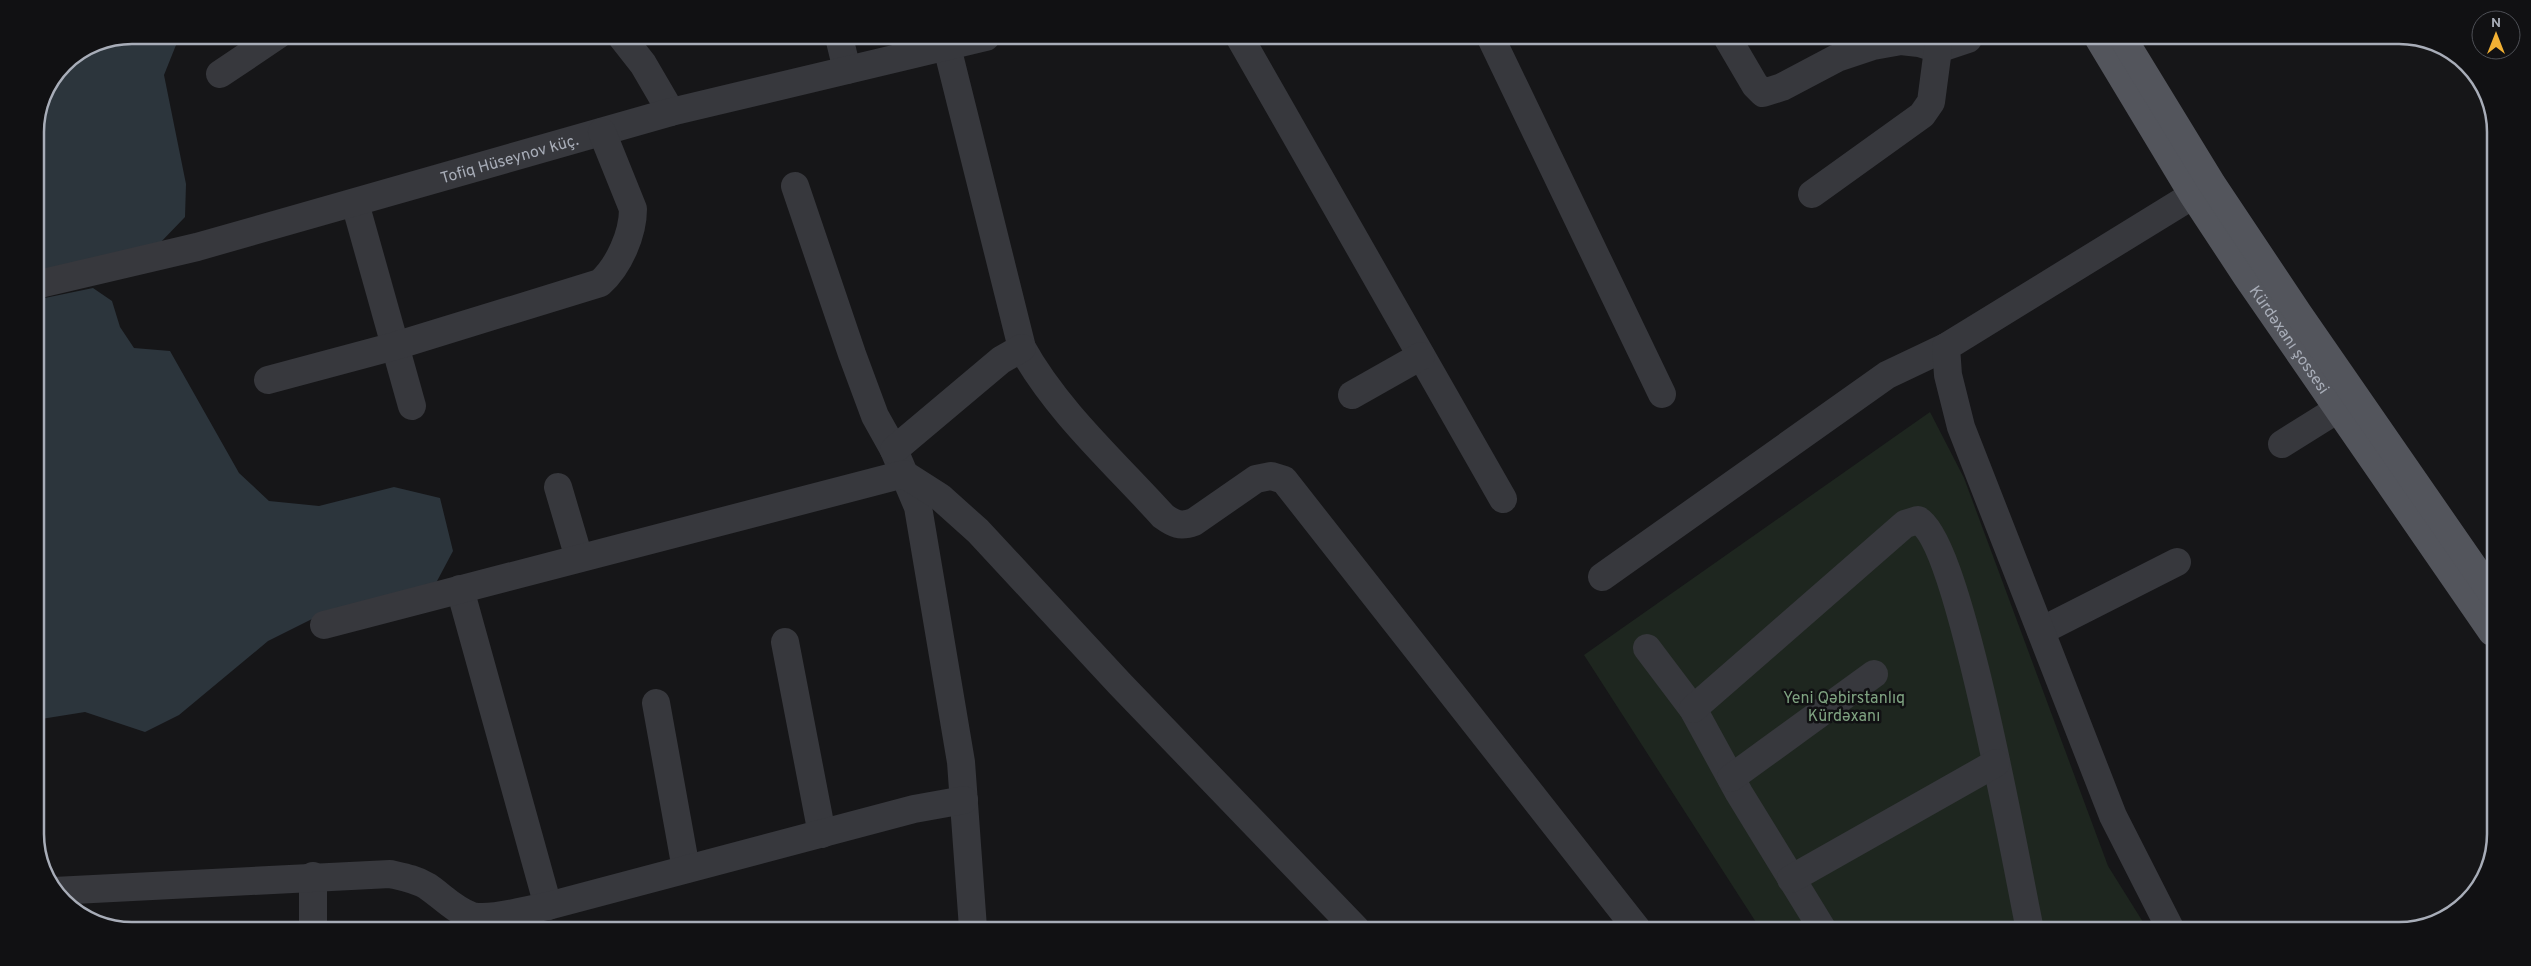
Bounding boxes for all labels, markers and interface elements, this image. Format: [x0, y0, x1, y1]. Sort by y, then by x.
north arrow [2471, 10, 2521, 60]
text: N [2491, 15, 2501, 32]
street label: Tofiq Hüseynov küç. [438, 131, 581, 189]
street label: Kürdəxanı şossesi [2244, 282, 2333, 399]
park label: Yeni Qəbirstanlıq Kürdəxanı [1783, 689, 1905, 727]

